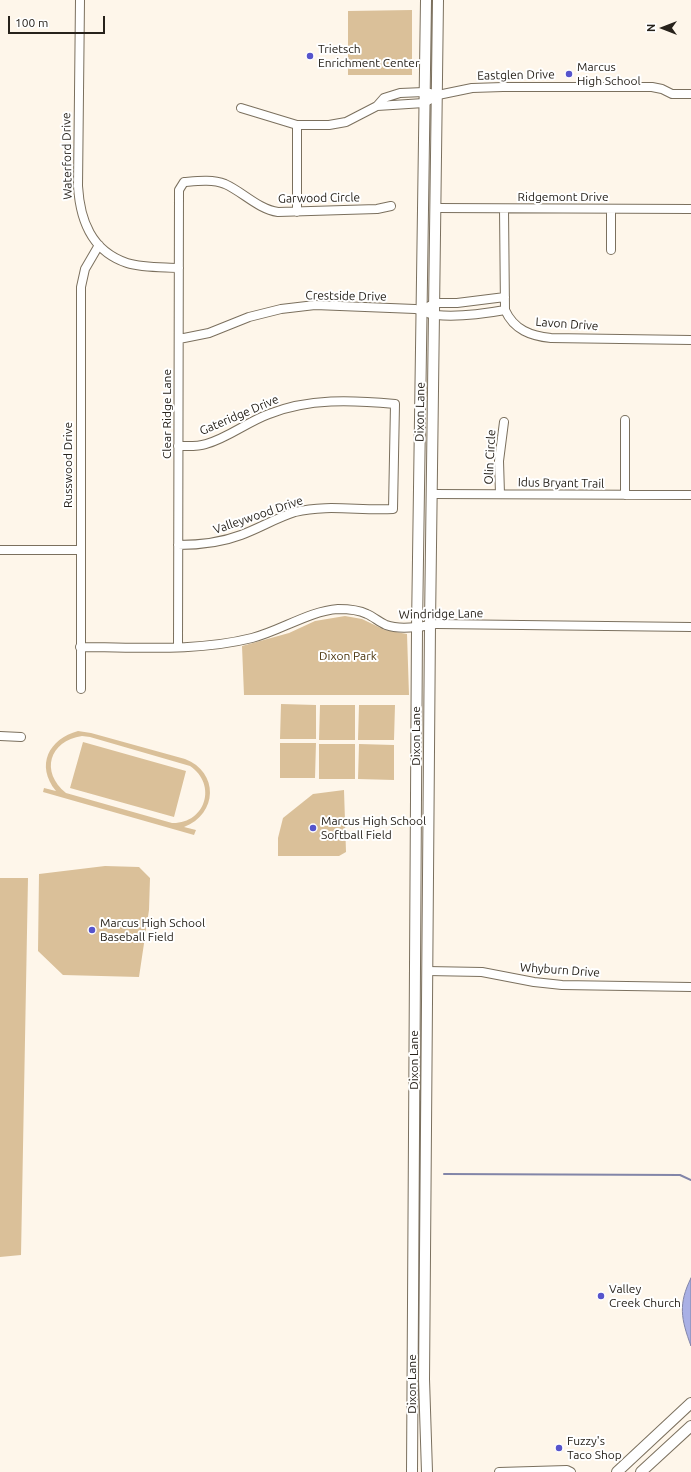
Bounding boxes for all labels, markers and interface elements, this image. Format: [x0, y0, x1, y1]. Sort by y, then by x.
scale bar [10, 8, 107, 34]
north arrow [643, 8, 683, 48]
text: 100 m [15, 16, 48, 29]
text: N [645, 24, 657, 32]
place label: Trietsch Enrichment Center [318, 42, 419, 70]
marker: Trietsch Enrichment Center [305, 51, 315, 61]
place label: Marcus High School [577, 60, 641, 88]
street label: Eastglen Drive [477, 67, 555, 83]
marker: Marcus High School [564, 69, 574, 79]
street label: Waterford Drive [59, 112, 75, 200]
street label: Garwood Circle [278, 190, 360, 206]
street label: Ridgemont Drive [517, 190, 609, 204]
street label: Crestside Drive [305, 288, 387, 304]
street label: Lavon Drive [535, 315, 599, 333]
street label: Clear Ridge Lane [160, 369, 174, 459]
street label: Dixon Lane [412, 382, 428, 442]
street label: Gateridge Drive [197, 392, 281, 438]
street label: Russwood Drive [61, 422, 75, 508]
street label: Olin Circle [481, 429, 499, 485]
street label: Idus Bryant Trail [518, 475, 604, 491]
street label: Valleywood Drive [211, 493, 305, 537]
street label: Windridge Lane [399, 606, 483, 622]
park label: Dixon Park [319, 649, 377, 663]
street label: Dixon Lane [409, 706, 423, 766]
place label: Marcus High School Softball Field [321, 814, 426, 842]
marker: Marcus High School Softball Field [308, 823, 318, 833]
place label: Marcus High School Baseball Field [100, 916, 205, 944]
marker: Marcus High School Baseball Field [87, 925, 97, 935]
street label: Whyburn Drive [520, 960, 600, 980]
street label: Dixon Lane [407, 1030, 421, 1090]
place label: Valley Creek Church [609, 1282, 681, 1310]
marker: Valley Creek Church [596, 1291, 606, 1301]
street label: Dixon Lane [405, 1354, 419, 1414]
place label: Fuzzy's Taco Shop [567, 1434, 622, 1462]
marker: Fuzzy's Taco Shop [554, 1443, 564, 1453]

